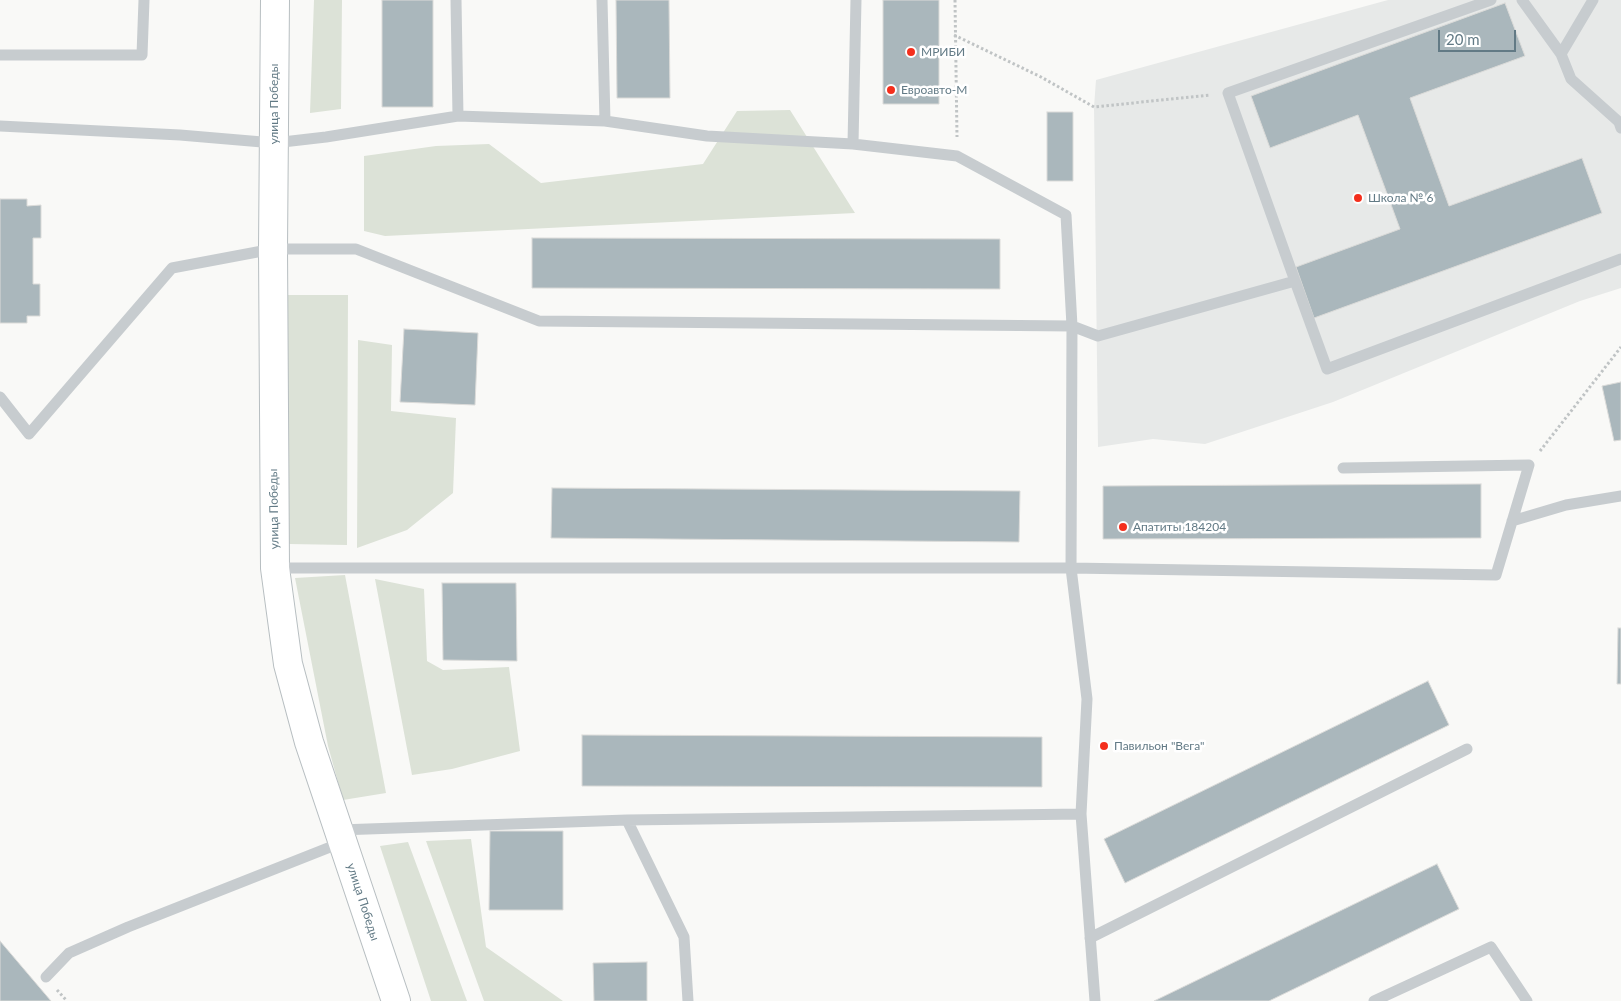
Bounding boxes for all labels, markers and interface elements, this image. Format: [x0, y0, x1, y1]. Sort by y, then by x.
scale bar [1441, 20, 1518, 52]
text: 20 m [1446, 30, 1480, 48]
place label: МРИБИ [921, 45, 965, 59]
marker: МРИБИ [905, 46, 917, 58]
street label: улица Победы [267, 64, 281, 144]
place label: Евроавто-М [901, 83, 967, 97]
marker: Евроавто-М [885, 84, 897, 96]
place label: Школа № 6 [1368, 191, 1433, 205]
marker: Школа № 6 [1352, 192, 1364, 204]
street label: улица Победы [266, 469, 282, 549]
place label: Апатиты 184204 [1133, 520, 1226, 534]
marker: Апатиты 184204 [1117, 521, 1129, 533]
place label: Павильон "Вега" [1114, 739, 1204, 753]
marker: Павильон "Вега" [1098, 740, 1110, 752]
street label: улица Победы [344, 861, 382, 943]

